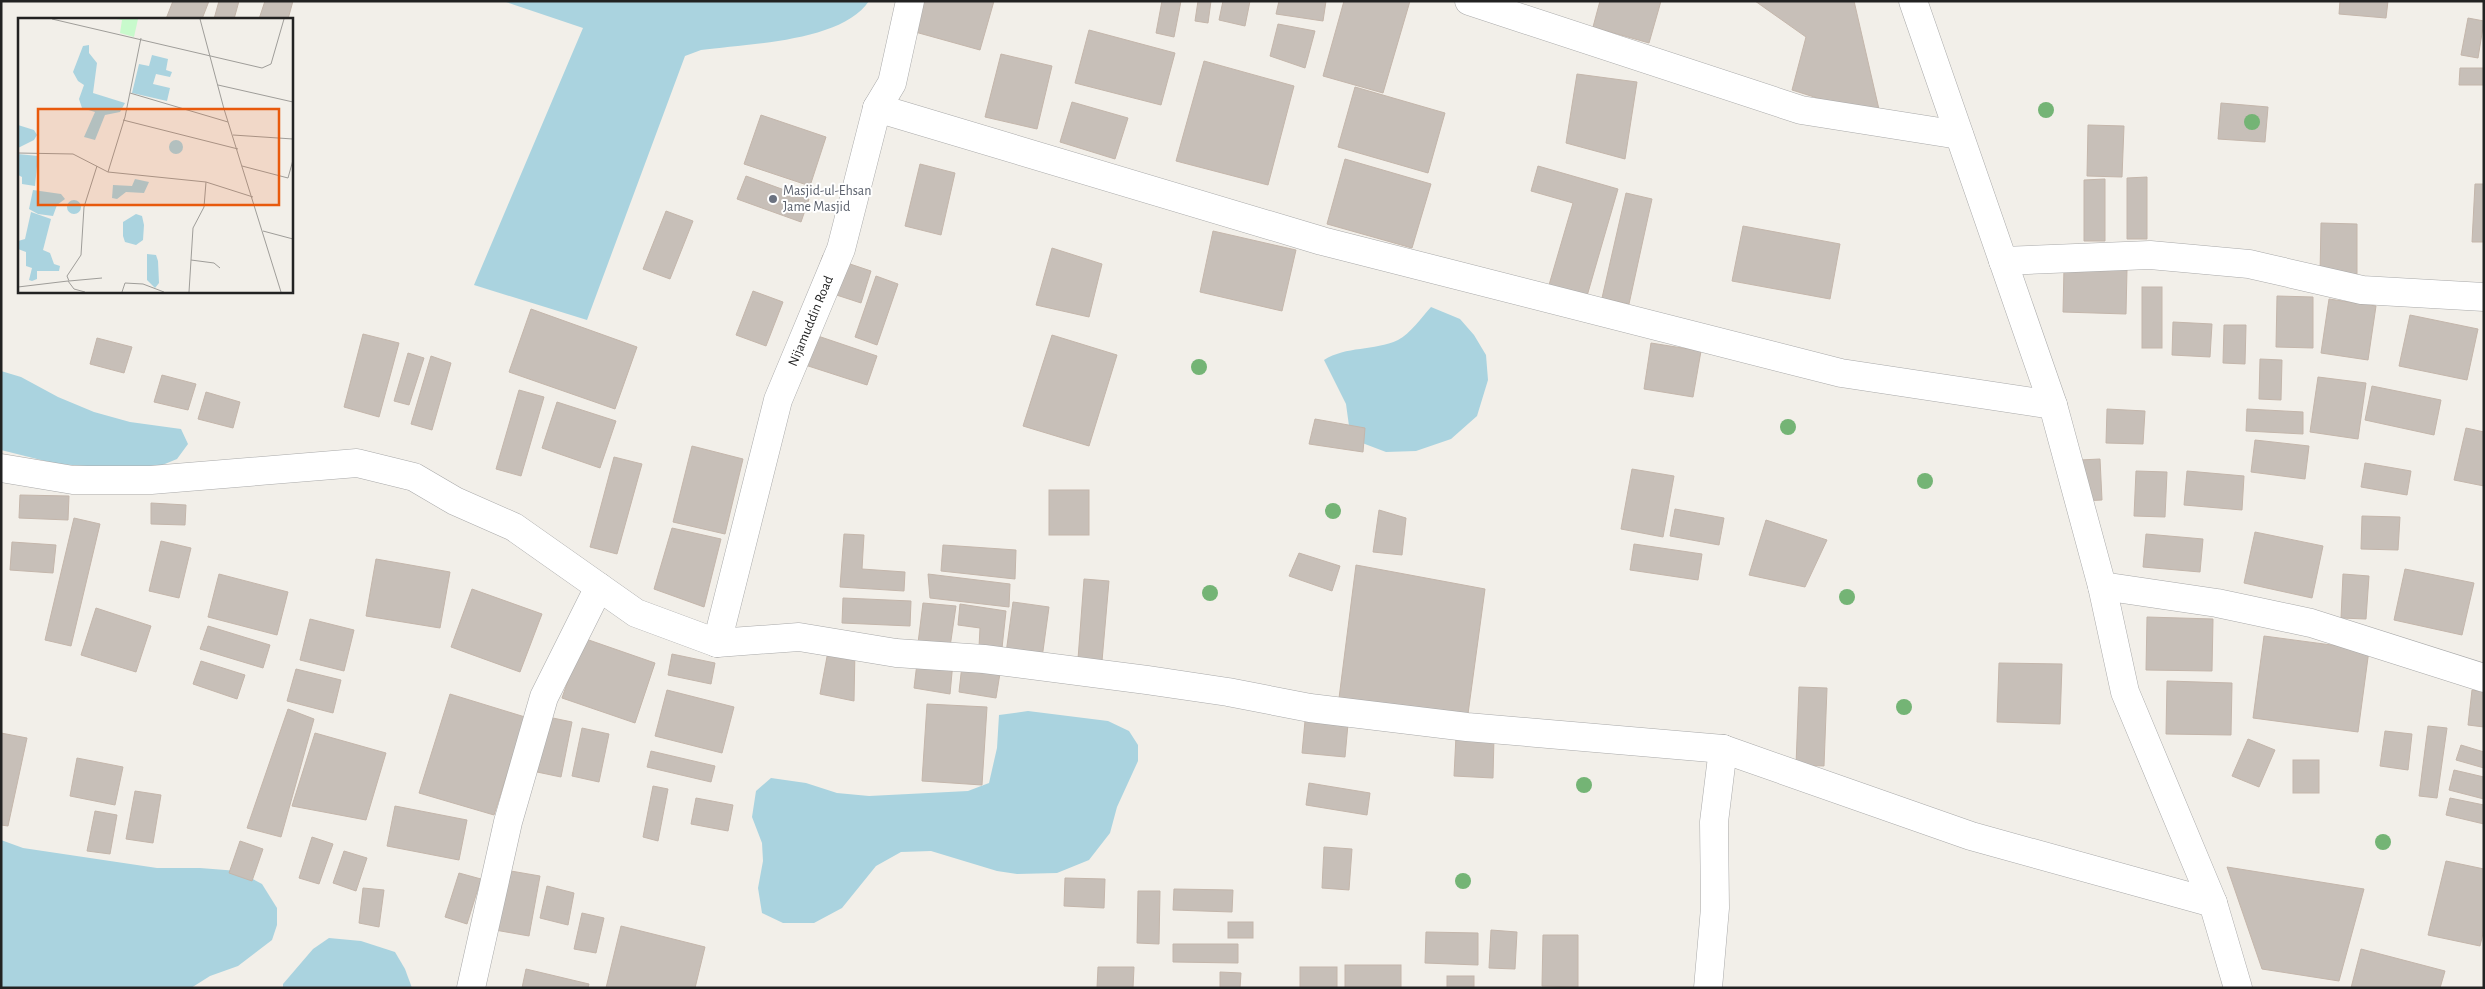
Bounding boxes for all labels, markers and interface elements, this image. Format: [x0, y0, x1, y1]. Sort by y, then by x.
inset map [18, 18, 292, 292]
place label: Masjid-ul-Ehsan Jame Masjid [783, 184, 871, 214]
marker: Masjid-ul-Ehsan Jame Masjid [767, 193, 779, 205]
street label: Nijamuddin Road [786, 274, 836, 368]

